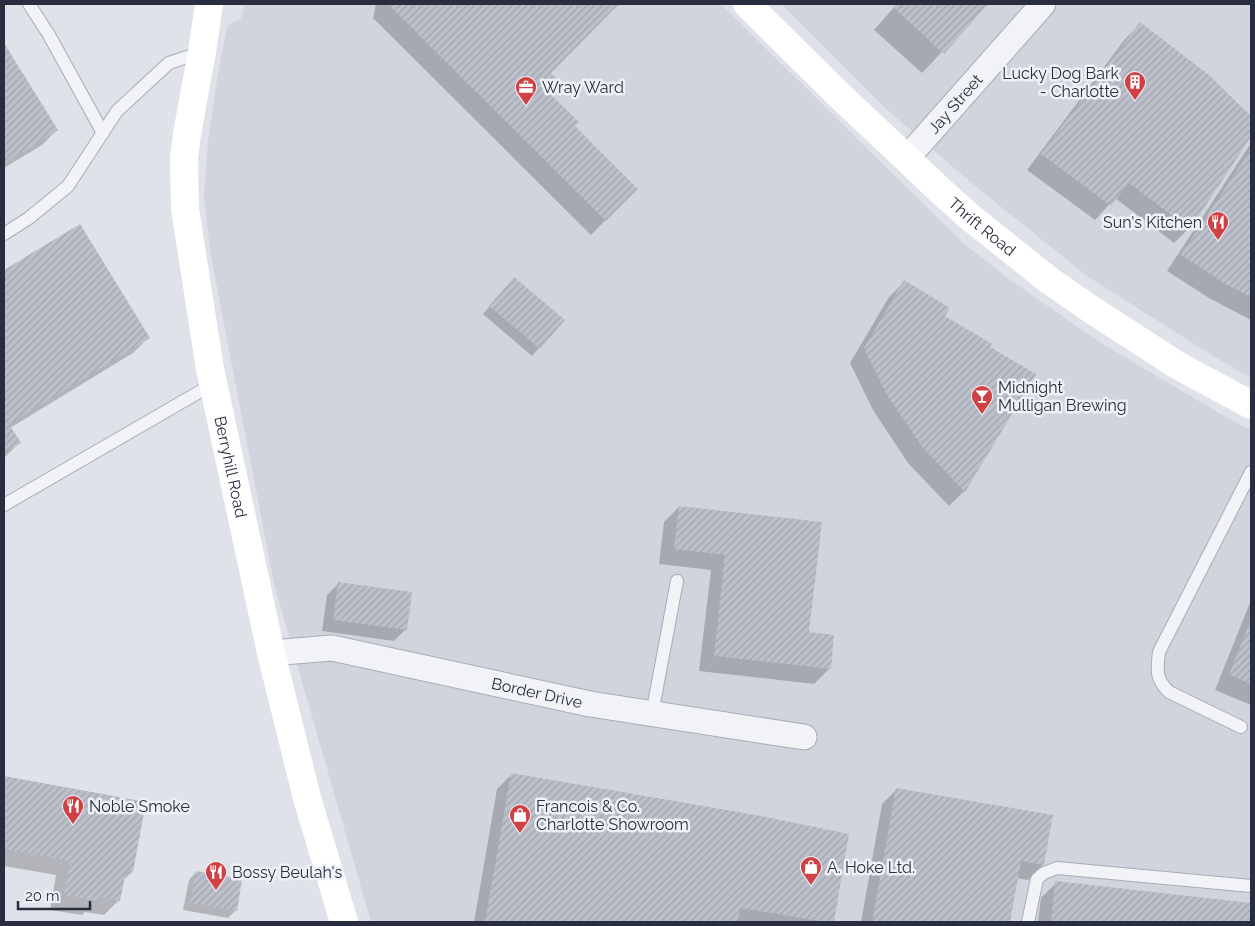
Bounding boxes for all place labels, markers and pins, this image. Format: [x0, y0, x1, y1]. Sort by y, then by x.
place label: Lucky Dog Bark - Charlotte [1002, 64, 1120, 101]
building icon: Lucky Dog Bark - Charlotte [1123, 70, 1147, 101]
office icon: Wray Ward [514, 75, 538, 106]
place label: Wray Ward [542, 78, 624, 97]
restaurant icon: Sun's Kitchen [1206, 210, 1230, 241]
place label: Sun's Kitchen [1103, 213, 1202, 232]
place label: Midnight Mulligan Brewing [998, 378, 1127, 415]
bar icon: Midnight Mulligan Brewing [970, 384, 994, 415]
restaurant icon: Noble Smoke [61, 794, 85, 825]
place label: Noble Smoke [89, 797, 190, 816]
place label: Francois & Co. Charlotte Showroom [536, 797, 689, 834]
shop icon: Francois & Co. Charlotte Showroom [508, 803, 532, 834]
shop icon: A. Hoke Ltd. [799, 855, 823, 886]
place label: A. Hoke Ltd. [827, 858, 915, 877]
restaurant icon: Bossy Beulah's [204, 860, 228, 891]
place label: Bossy Beulah's [232, 863, 343, 882]

